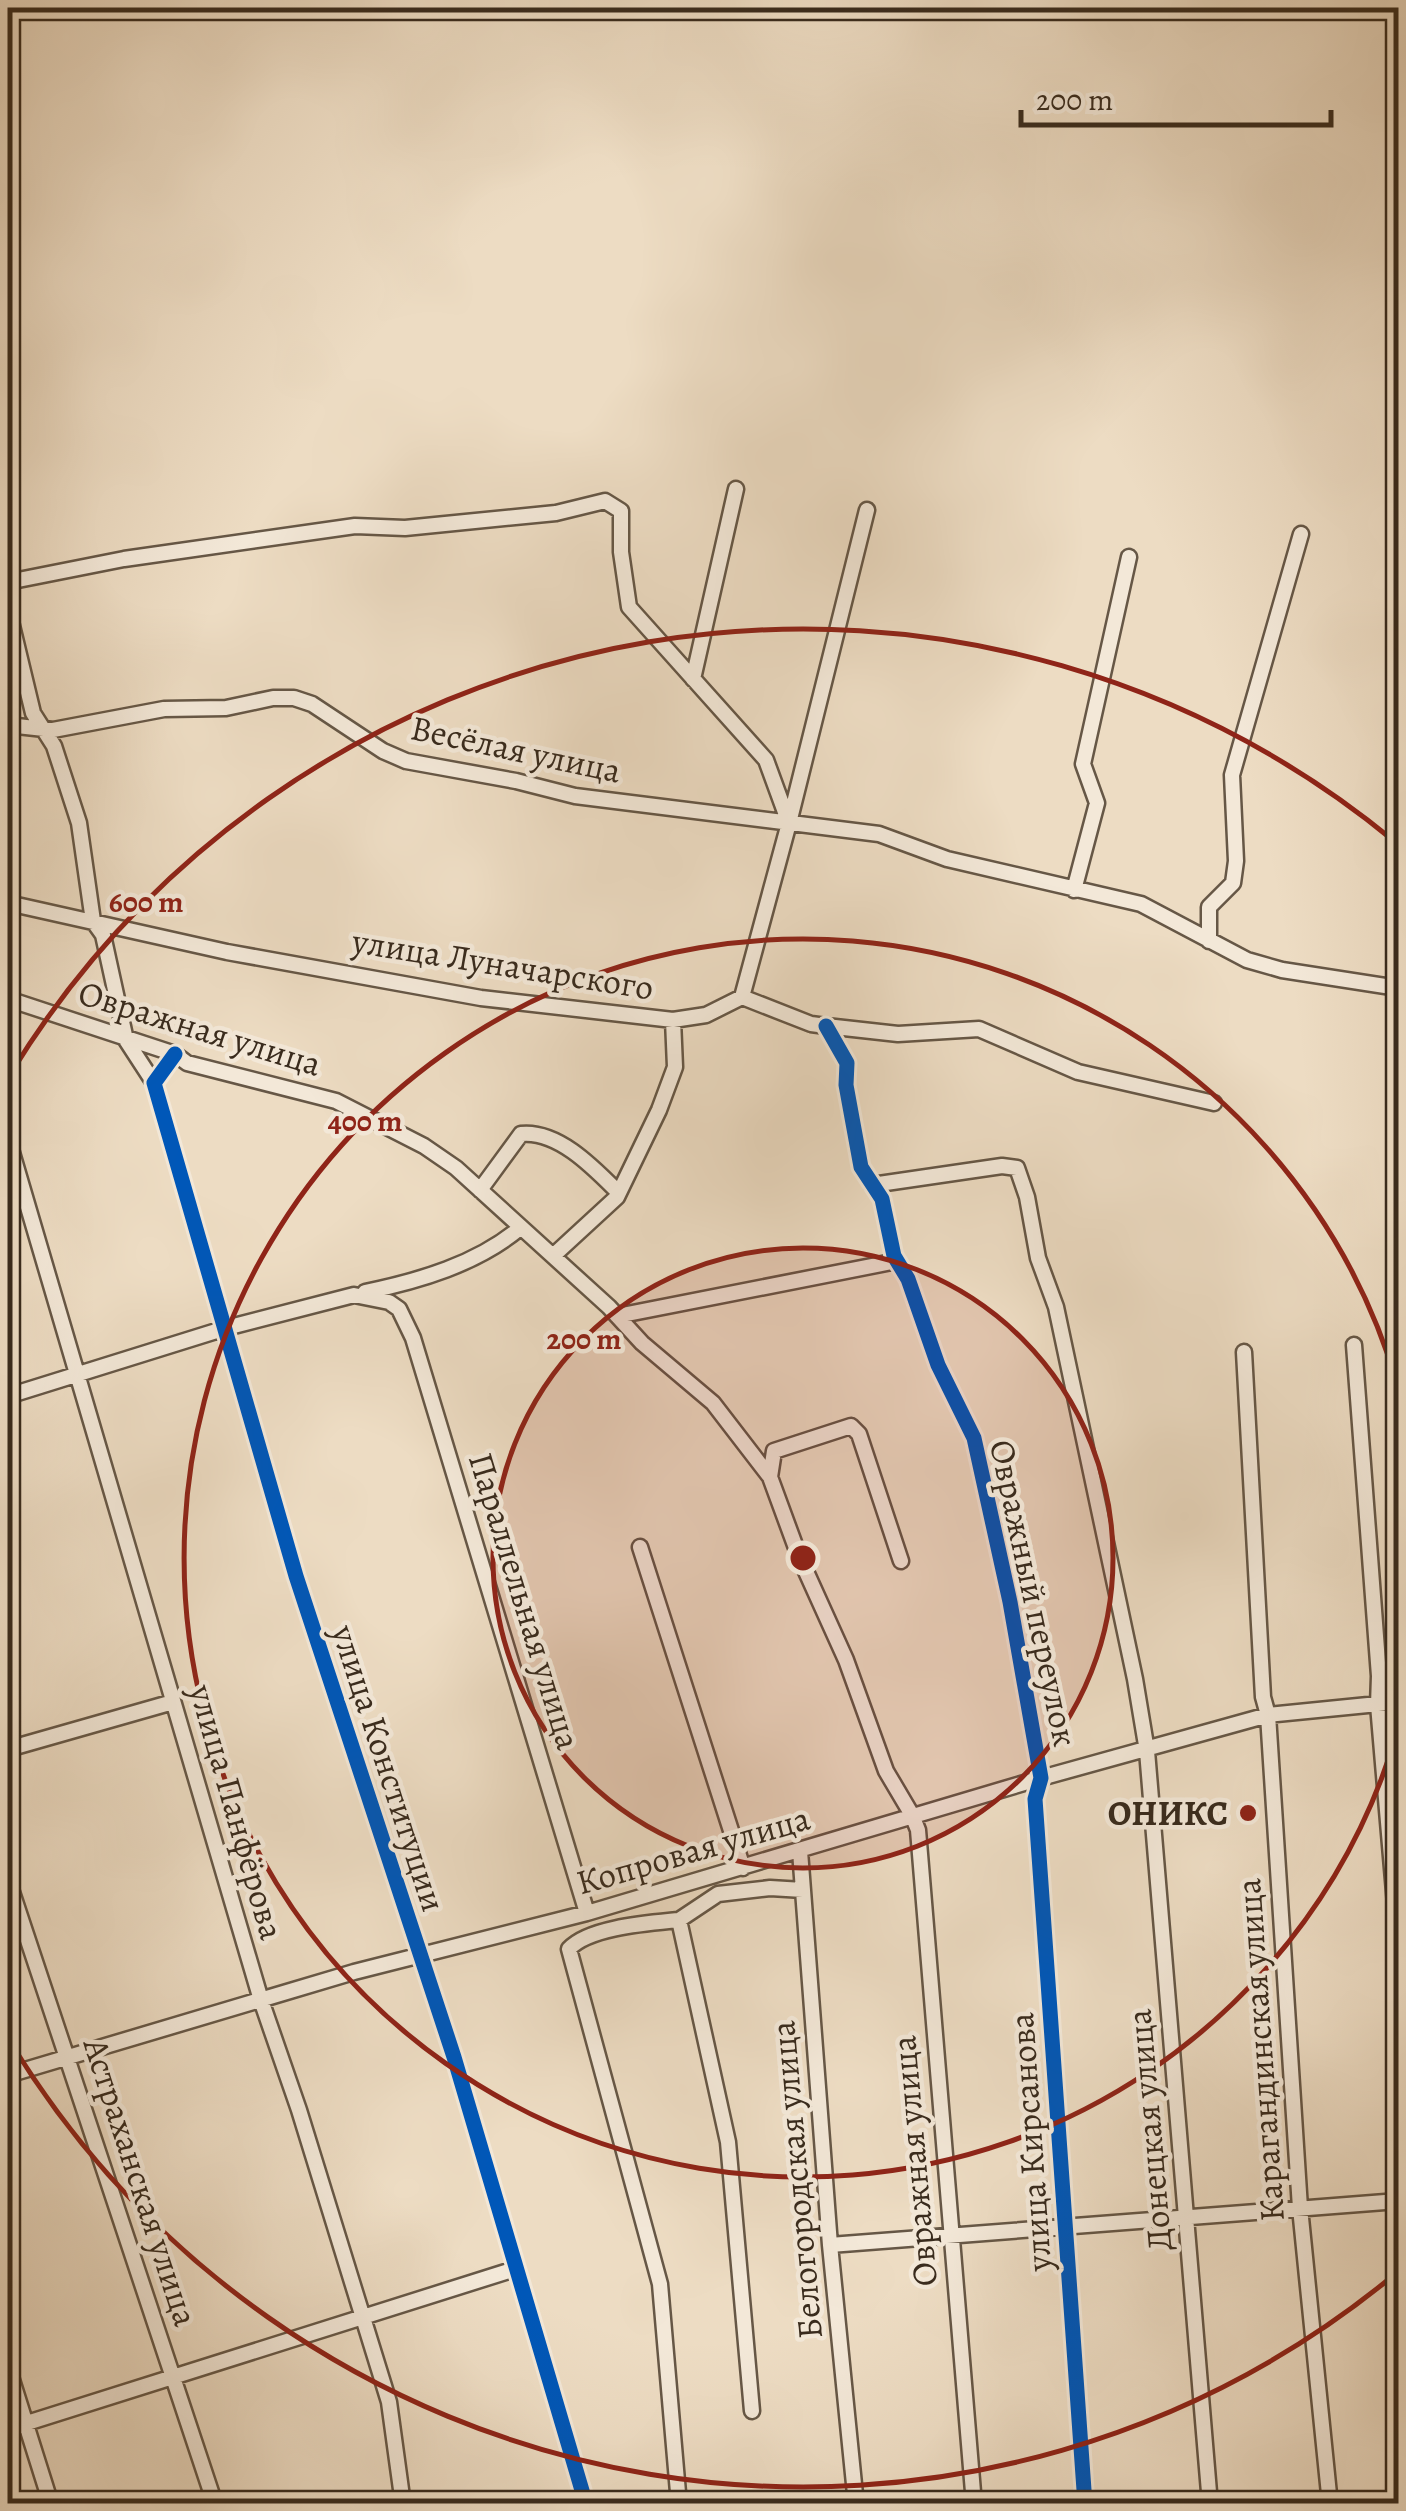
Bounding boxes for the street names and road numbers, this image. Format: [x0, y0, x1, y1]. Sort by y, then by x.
street label: Весёлая улица [406, 703, 626, 795]
street label: улица Луначарского [348, 916, 657, 1012]
street label: Овражная улица [73, 968, 327, 1088]
street label: Овражный переулок [978, 1435, 1090, 1751]
street label: Параллельная улица [457, 1447, 593, 1755]
street label: улица Конституции [320, 1618, 458, 1917]
street label: улица Панфёрова [177, 1678, 296, 1945]
street label: Копровая улица [571, 1794, 815, 1906]
street label: Карагандинская улица [1224, 1877, 1296, 2223]
street label: Донецкая улица [1115, 2007, 1183, 2253]
street label: улица Кирсанова [997, 2011, 1063, 2274]
street label: Белогородская улица [758, 2019, 834, 2341]
street label: Астраханская улица [71, 2031, 210, 2332]
street label: Овражная улица [879, 2034, 949, 2288]

